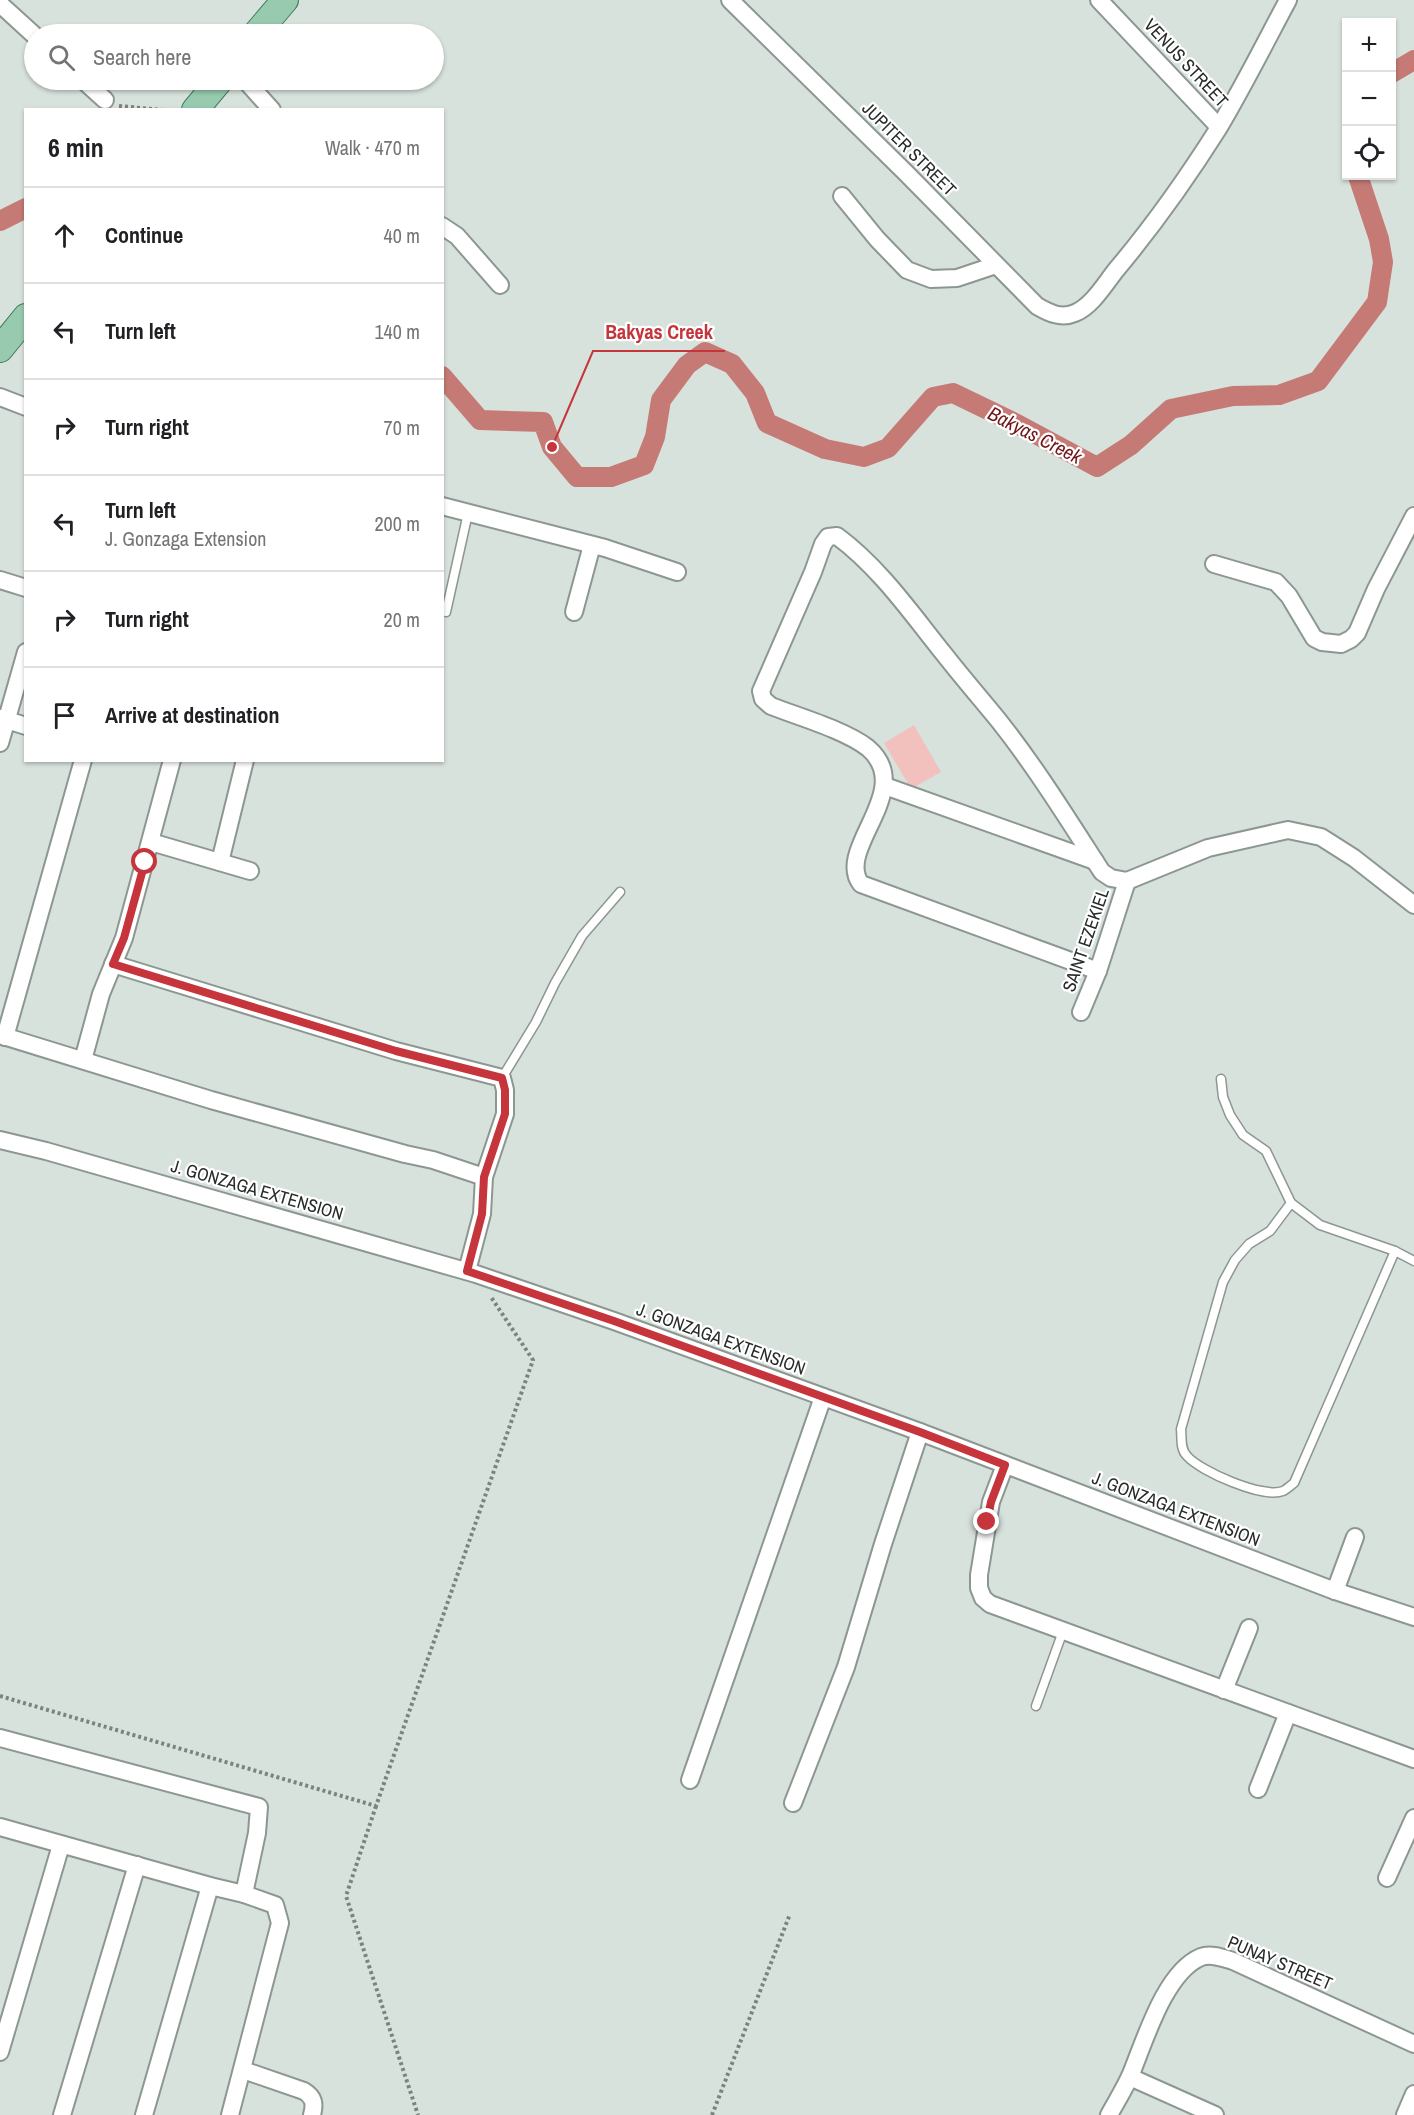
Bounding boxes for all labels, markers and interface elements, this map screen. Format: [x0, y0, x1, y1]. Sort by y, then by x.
street label: VENUS STREET [1139, 13, 1234, 113]
map controls [1342, 18, 1396, 180]
button: + [1342, 18, 1396, 72]
search box [24, 24, 444, 90]
icon: search [45, 41, 78, 74]
text: Search here [93, 42, 191, 72]
button: − [1342, 72, 1396, 126]
street label: JUPITER STREET [857, 96, 962, 201]
button: locate [1342, 126, 1396, 180]
text: 6 min [48, 130, 104, 165]
text: Walk · 470 m [325, 134, 420, 161]
icon: ahead [48, 219, 81, 252]
text: Continue [105, 220, 183, 250]
text: 40 m [384, 222, 420, 249]
callout: Bakyas Creek [593, 313, 725, 351]
icon: left [48, 315, 81, 348]
text: Turn left [105, 316, 176, 346]
text: 140 m [374, 318, 420, 345]
text: Bakyas Creek [605, 318, 714, 345]
water label: Bakyas Creek [984, 399, 1088, 470]
icon: right [48, 411, 81, 444]
text: Turn right [105, 412, 189, 442]
text: 70 m [384, 414, 420, 441]
text: Turn left [105, 495, 176, 525]
icon: left [48, 507, 81, 540]
text: 200 m [374, 510, 420, 537]
text: J. Gonzaga Extension [105, 525, 266, 552]
icon: right [48, 603, 81, 636]
text: Turn right [105, 604, 189, 634]
text: 20 m [384, 606, 420, 633]
icon: arrive [48, 699, 81, 732]
text: Arrive at destination [105, 700, 279, 730]
route start [131, 848, 157, 874]
street label: SAINT EZEKIEL [1056, 885, 1115, 995]
street label: J. GONZAGA EXTENSION [168, 1153, 346, 1226]
street label: J. GONZAGA EXTENSION [633, 1296, 809, 1381]
street label: J. GONZAGA EXTENSION [1089, 1465, 1264, 1552]
route end [973, 1508, 999, 1534]
street label: PUNAY STREET [1224, 1929, 1337, 1996]

